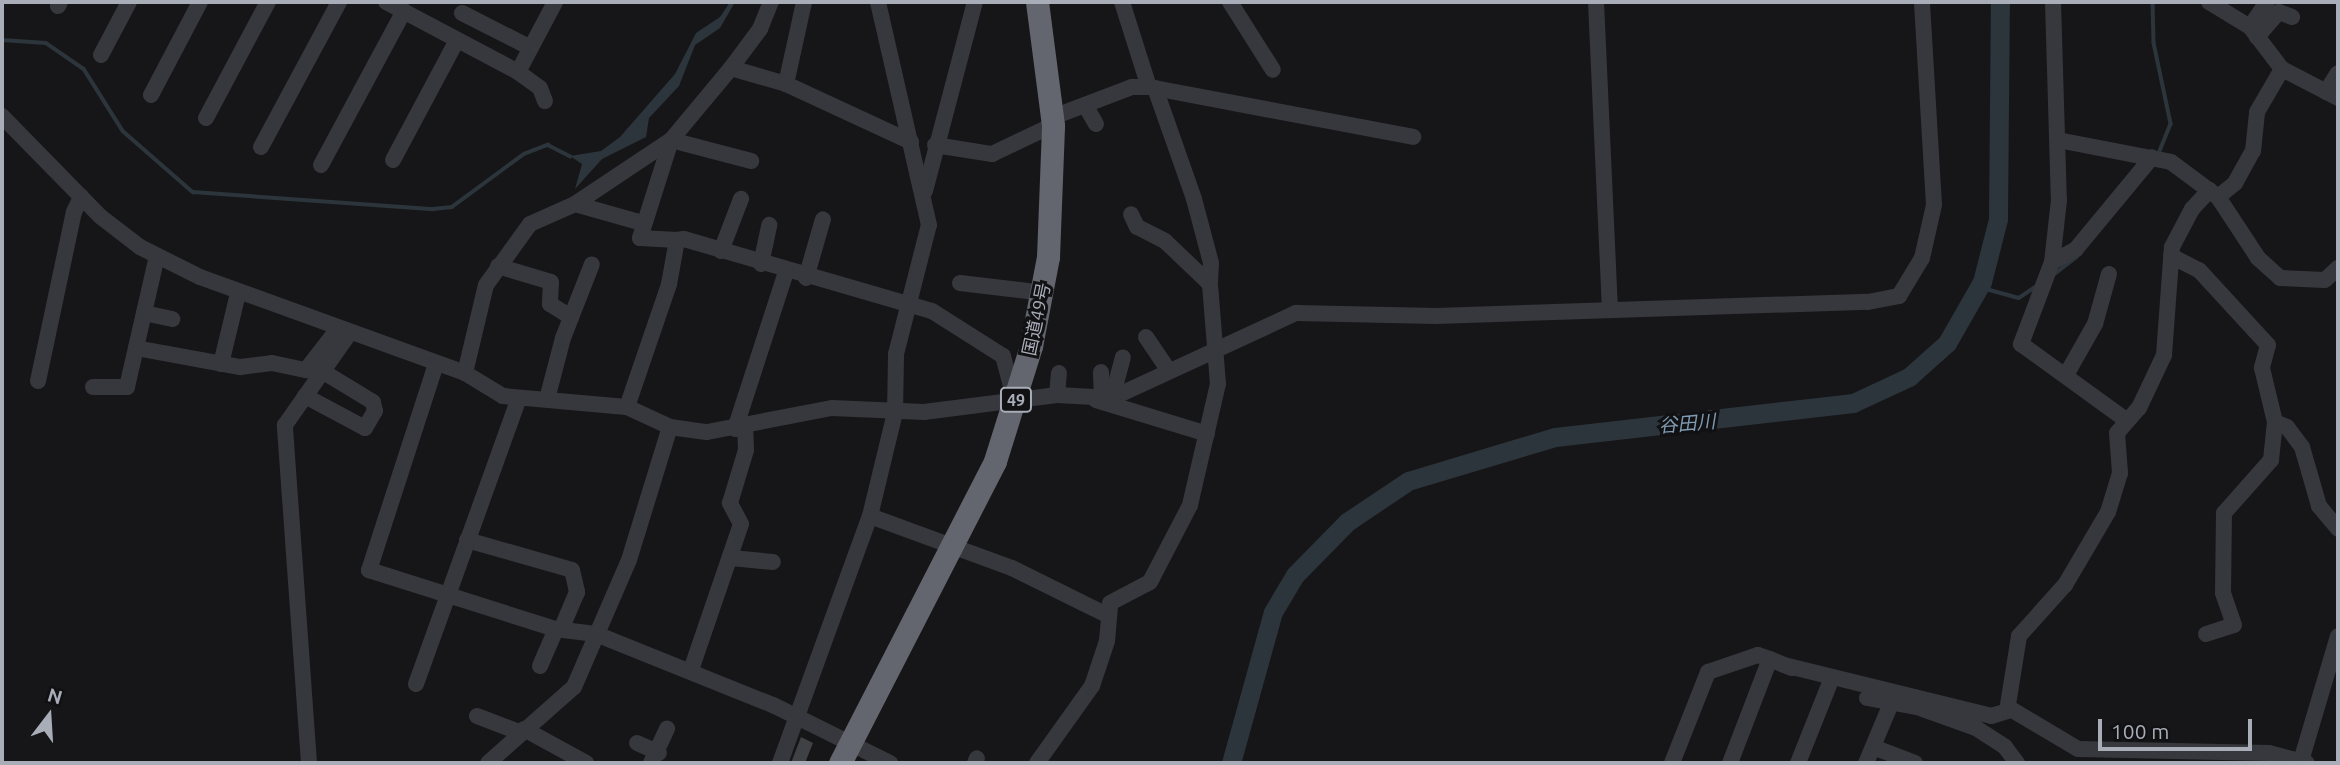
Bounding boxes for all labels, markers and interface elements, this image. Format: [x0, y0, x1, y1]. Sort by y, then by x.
street label: 国道49号 [1018, 280, 1054, 358]
road number: 49 [998, 388, 1034, 412]
water label: 谷田川 [1658, 410, 1716, 438]
north arrow [14, 681, 84, 751]
text: N [45, 683, 65, 709]
scale bar [2102, 706, 2256, 750]
text: 100 m [2111, 719, 2169, 743]

